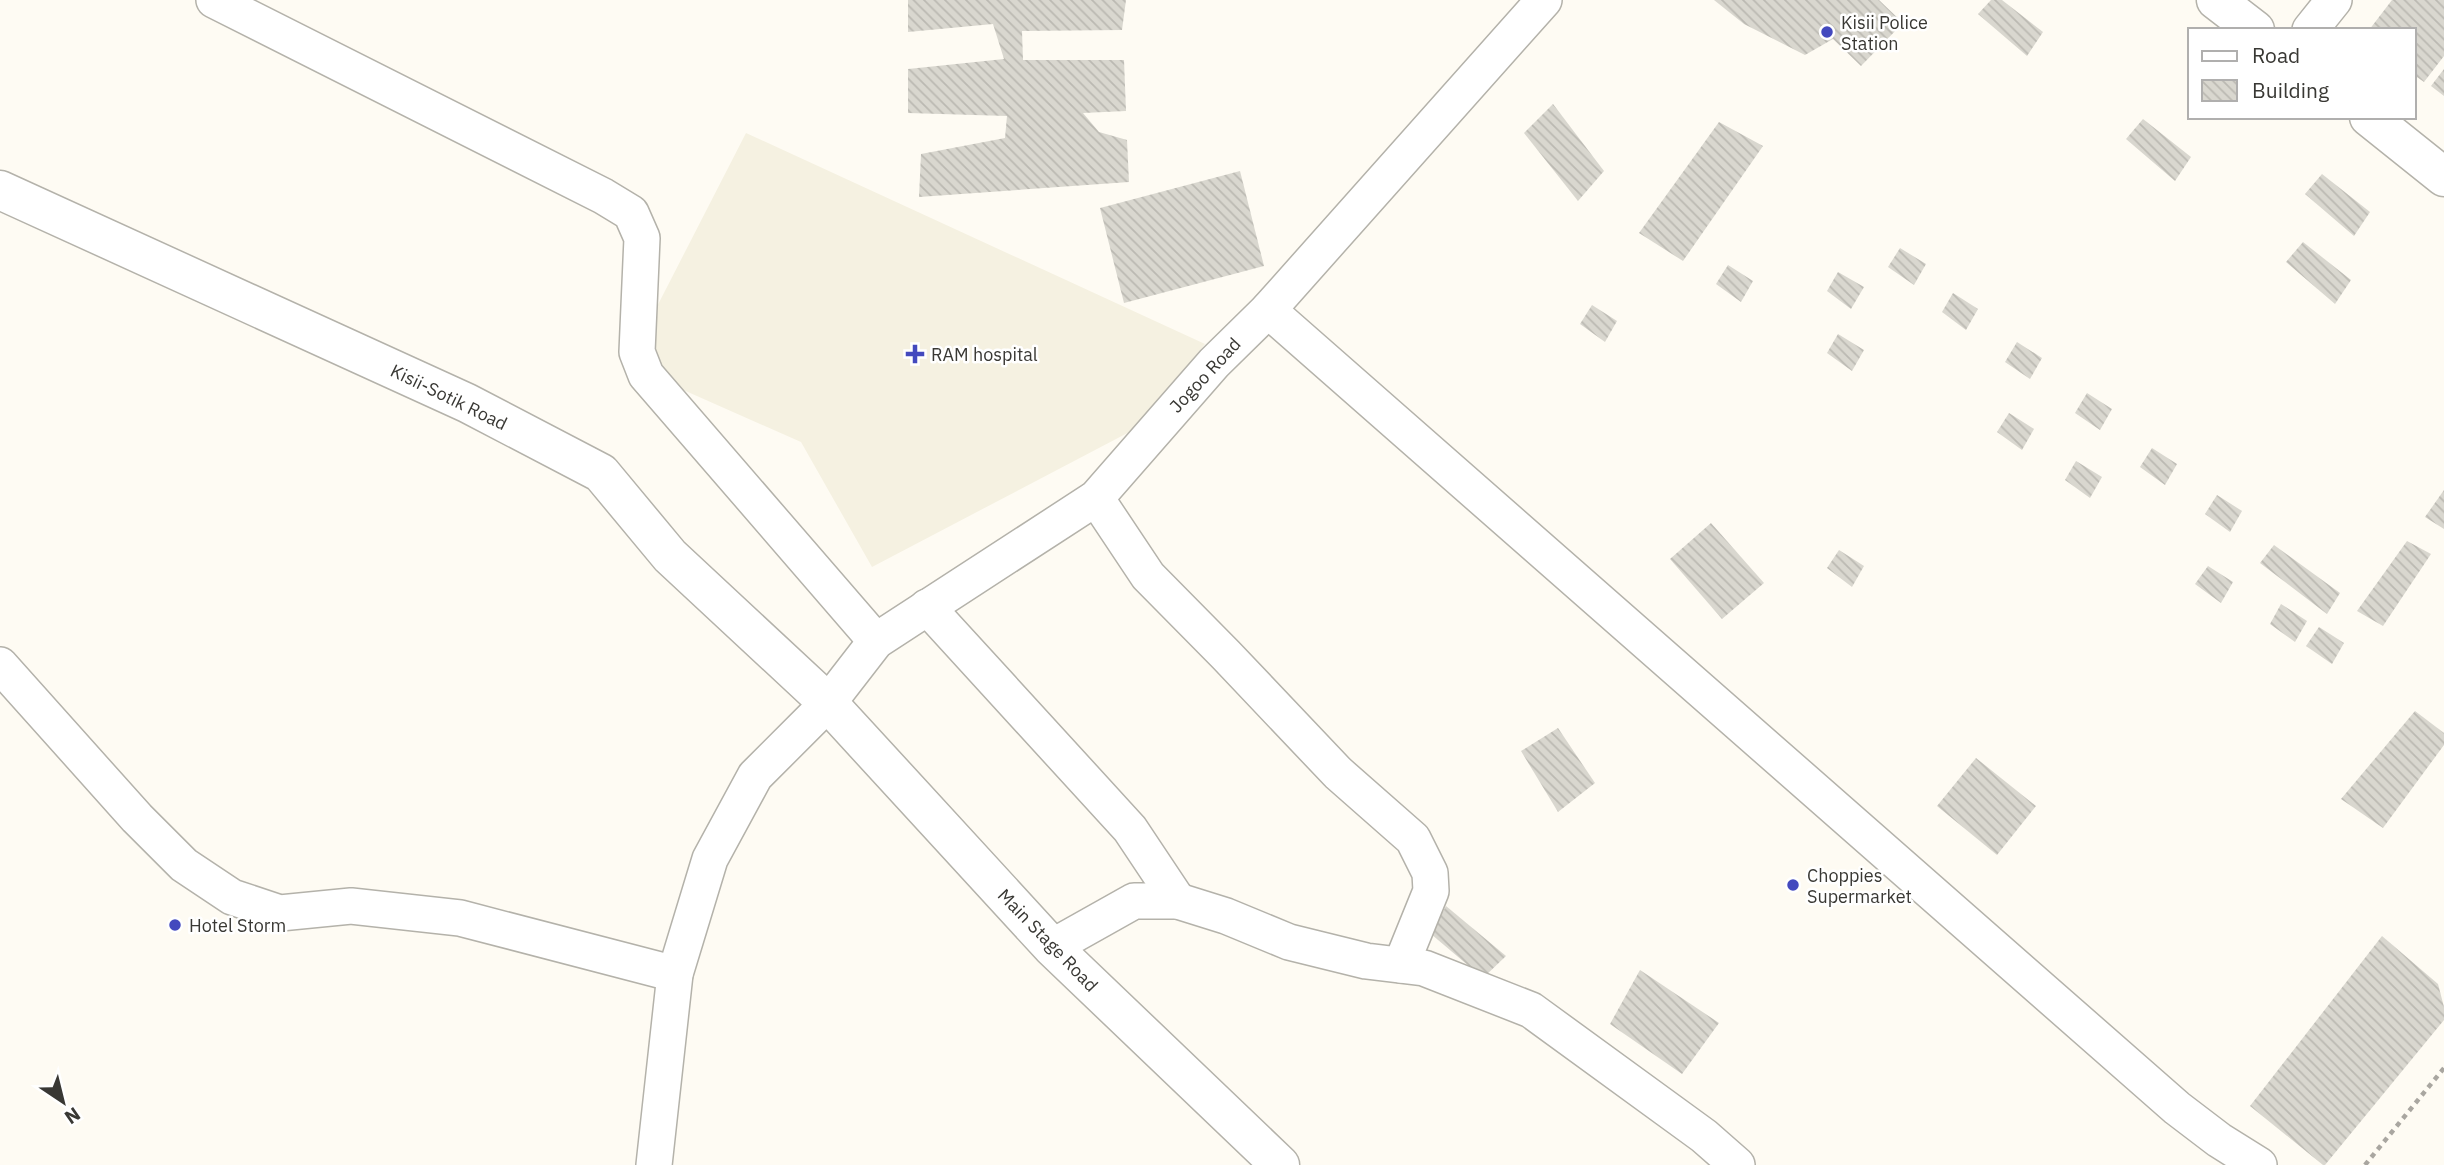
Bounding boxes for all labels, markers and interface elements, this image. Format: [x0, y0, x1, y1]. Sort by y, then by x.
place label: Kisii Police Station [1841, 11, 1928, 55]
marker: Kisii Police Station [1819, 24, 1835, 40]
legend [2188, 28, 2416, 119]
text: Road [2252, 41, 2300, 69]
text: Building [2252, 76, 2329, 104]
street label: Jogoo Road [1164, 333, 1246, 417]
place label: RAM hospital [931, 343, 1038, 366]
marker: RAM hospital [905, 344, 925, 364]
street label: Kisii-Sotik Road [387, 359, 511, 435]
place label: Choppies Supermarket [1807, 864, 1912, 908]
marker: Choppies Supermarket [1785, 877, 1801, 893]
street label: Main Stage Road [993, 884, 1103, 996]
place label: Hotel Storm [189, 914, 286, 937]
marker: Hotel Storm [167, 917, 183, 933]
north arrow [28, 1067, 98, 1137]
text: N [60, 1102, 85, 1130]

